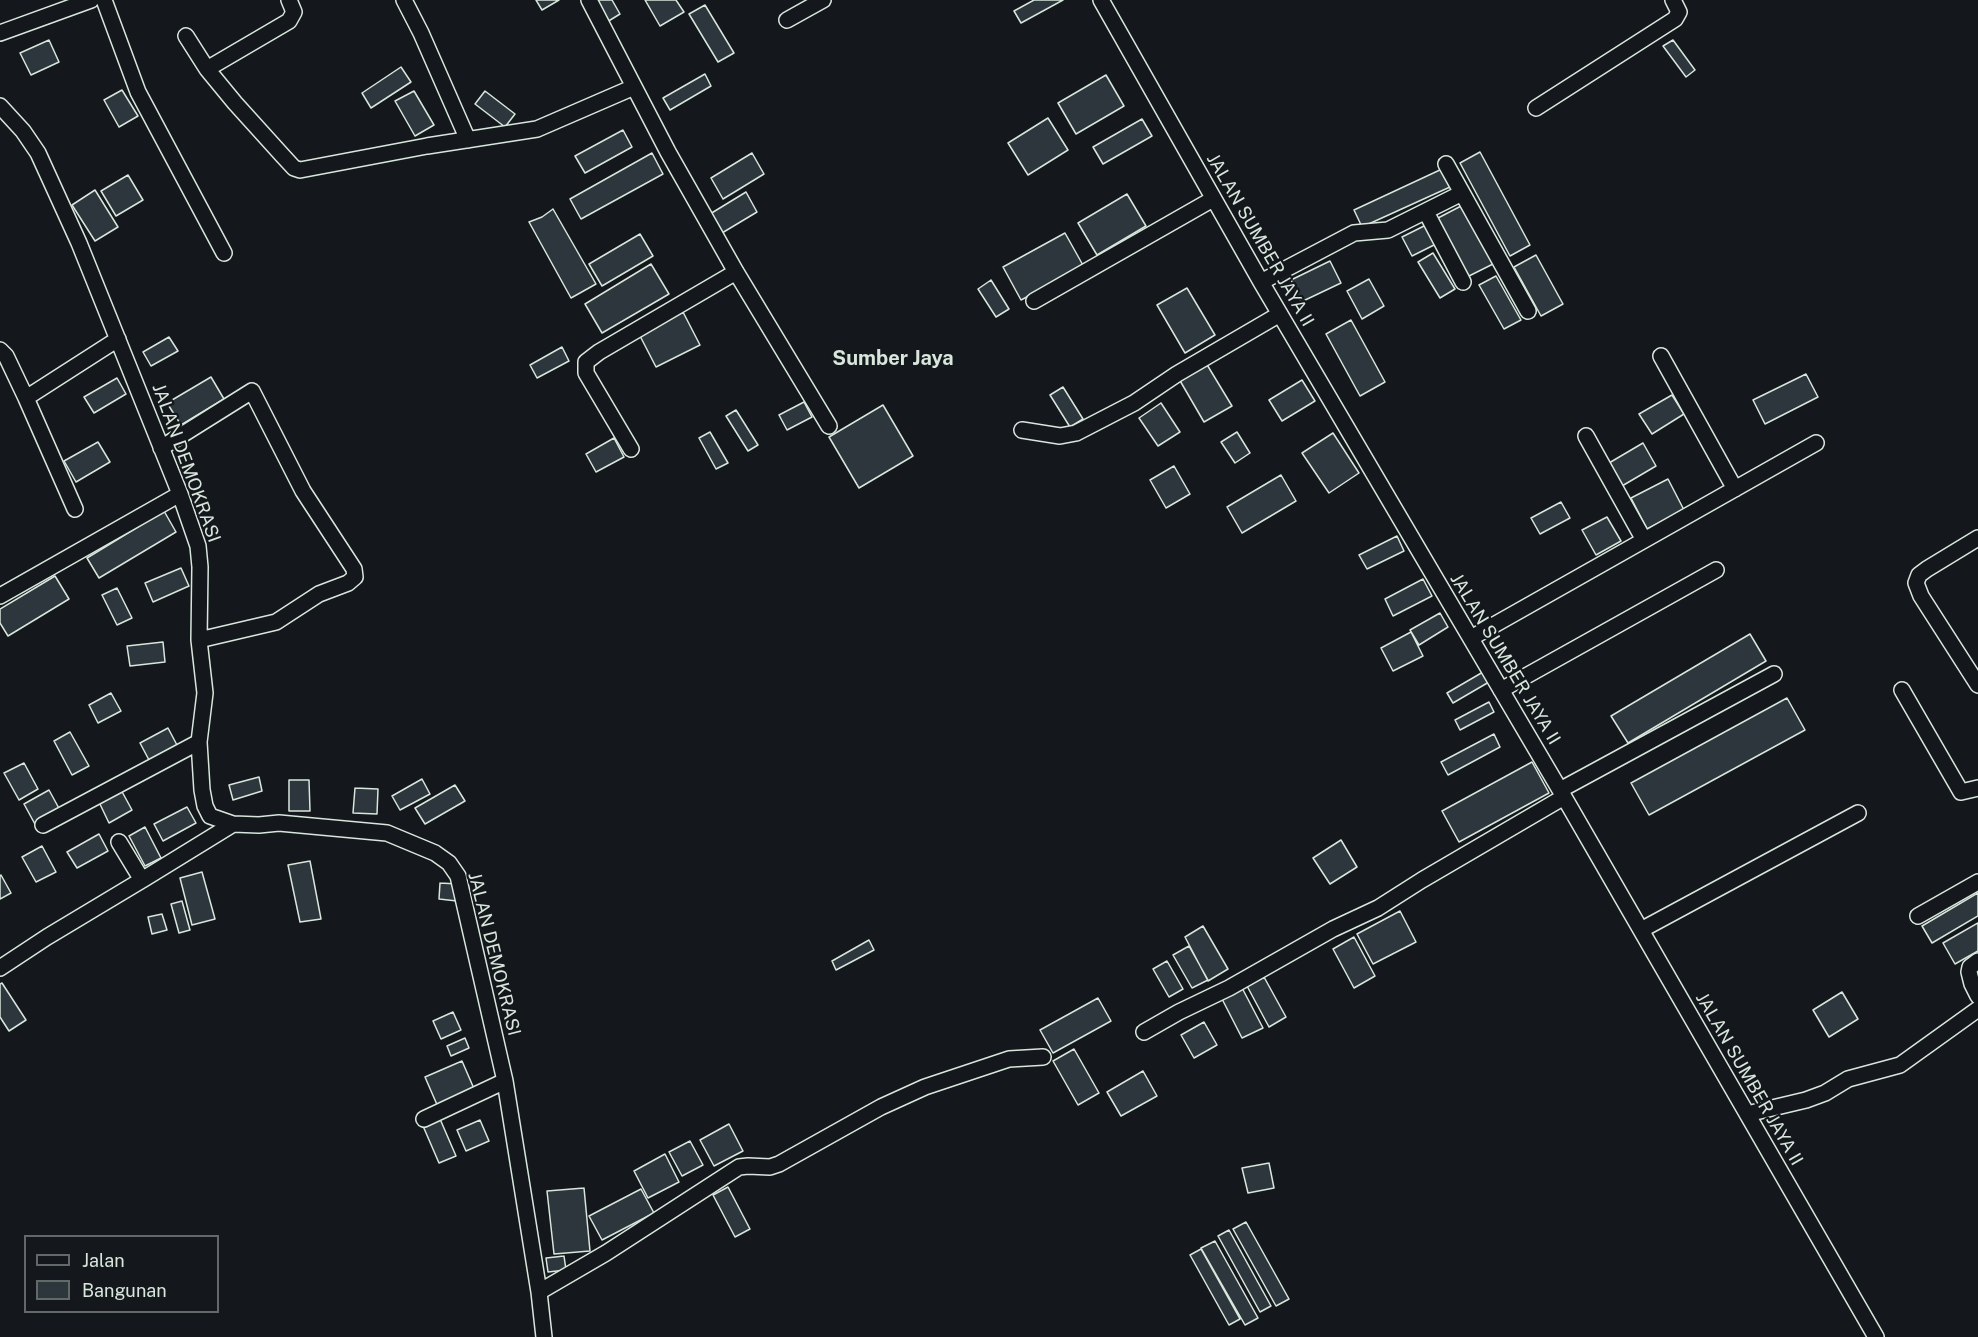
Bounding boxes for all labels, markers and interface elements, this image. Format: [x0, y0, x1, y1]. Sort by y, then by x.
street label: JALAN SUMBER JAYA II [1202, 150, 1318, 330]
district label: Sumber Jaya [832, 347, 954, 371]
street label: JALAN DEMOKRASI [147, 381, 225, 545]
street label: JALAN SUMBER JAYA II [1445, 570, 1565, 748]
street label: JALAN DEMOKRASI [463, 870, 525, 1038]
street label: JALAN SUMBER JAYA II [1691, 989, 1807, 1169]
legend [24, 1235, 219, 1313]
text: Jalan [82, 1250, 125, 1271]
text: Bangunan [82, 1280, 167, 1301]

